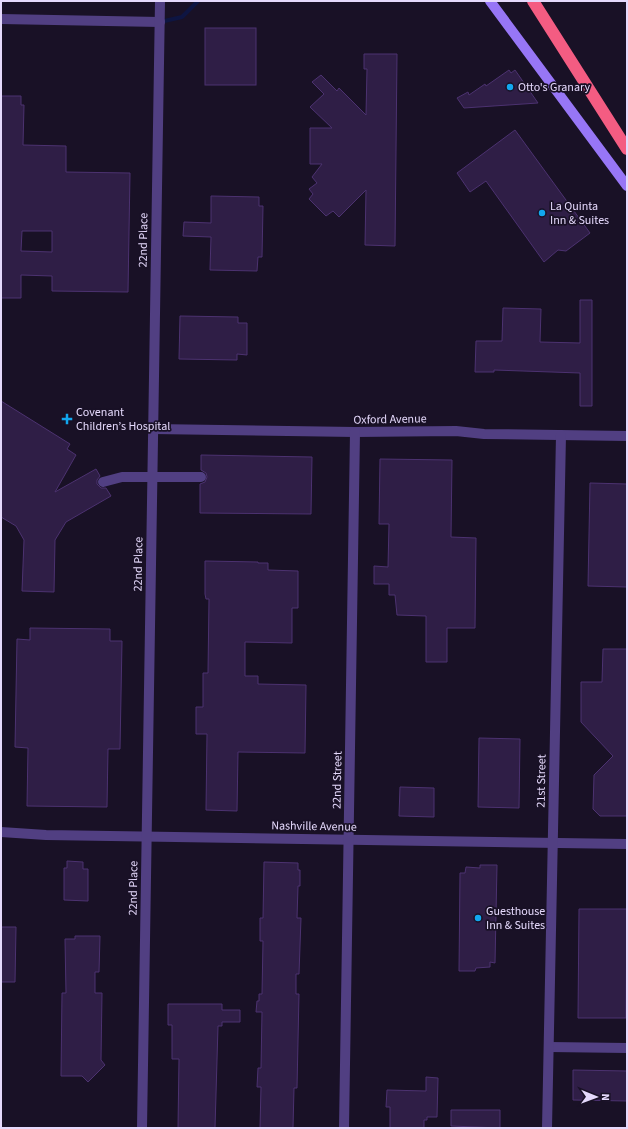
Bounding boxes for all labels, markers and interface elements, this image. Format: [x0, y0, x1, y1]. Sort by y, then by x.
place label: Otto's Granary [518, 79, 590, 96]
marker: Otto's Granary [505, 82, 515, 92]
place label: La Quinta Inn & Suites [550, 198, 609, 229]
marker: La Quinta Inn & Suites [537, 208, 547, 218]
street label: 22nd Place [135, 213, 152, 267]
place label: Covenant Children’s Hospital [76, 404, 170, 435]
street label: Oxford Avenue [353, 410, 427, 429]
marker: Covenant Children’s Hospital [61, 413, 73, 425]
street label: 22nd Place [130, 537, 147, 591]
street label: 22nd Street [328, 751, 347, 809]
street label: 21st Street [533, 754, 550, 808]
street label: Nashville Avenue [271, 817, 357, 836]
street label: 22nd Place [125, 861, 142, 915]
place label: Guesthouse Inn & Suites [486, 903, 545, 934]
marker: Guesthouse Inn & Suites [473, 913, 483, 923]
north arrow [576, 1077, 616, 1117]
text: N [598, 1093, 613, 1101]

